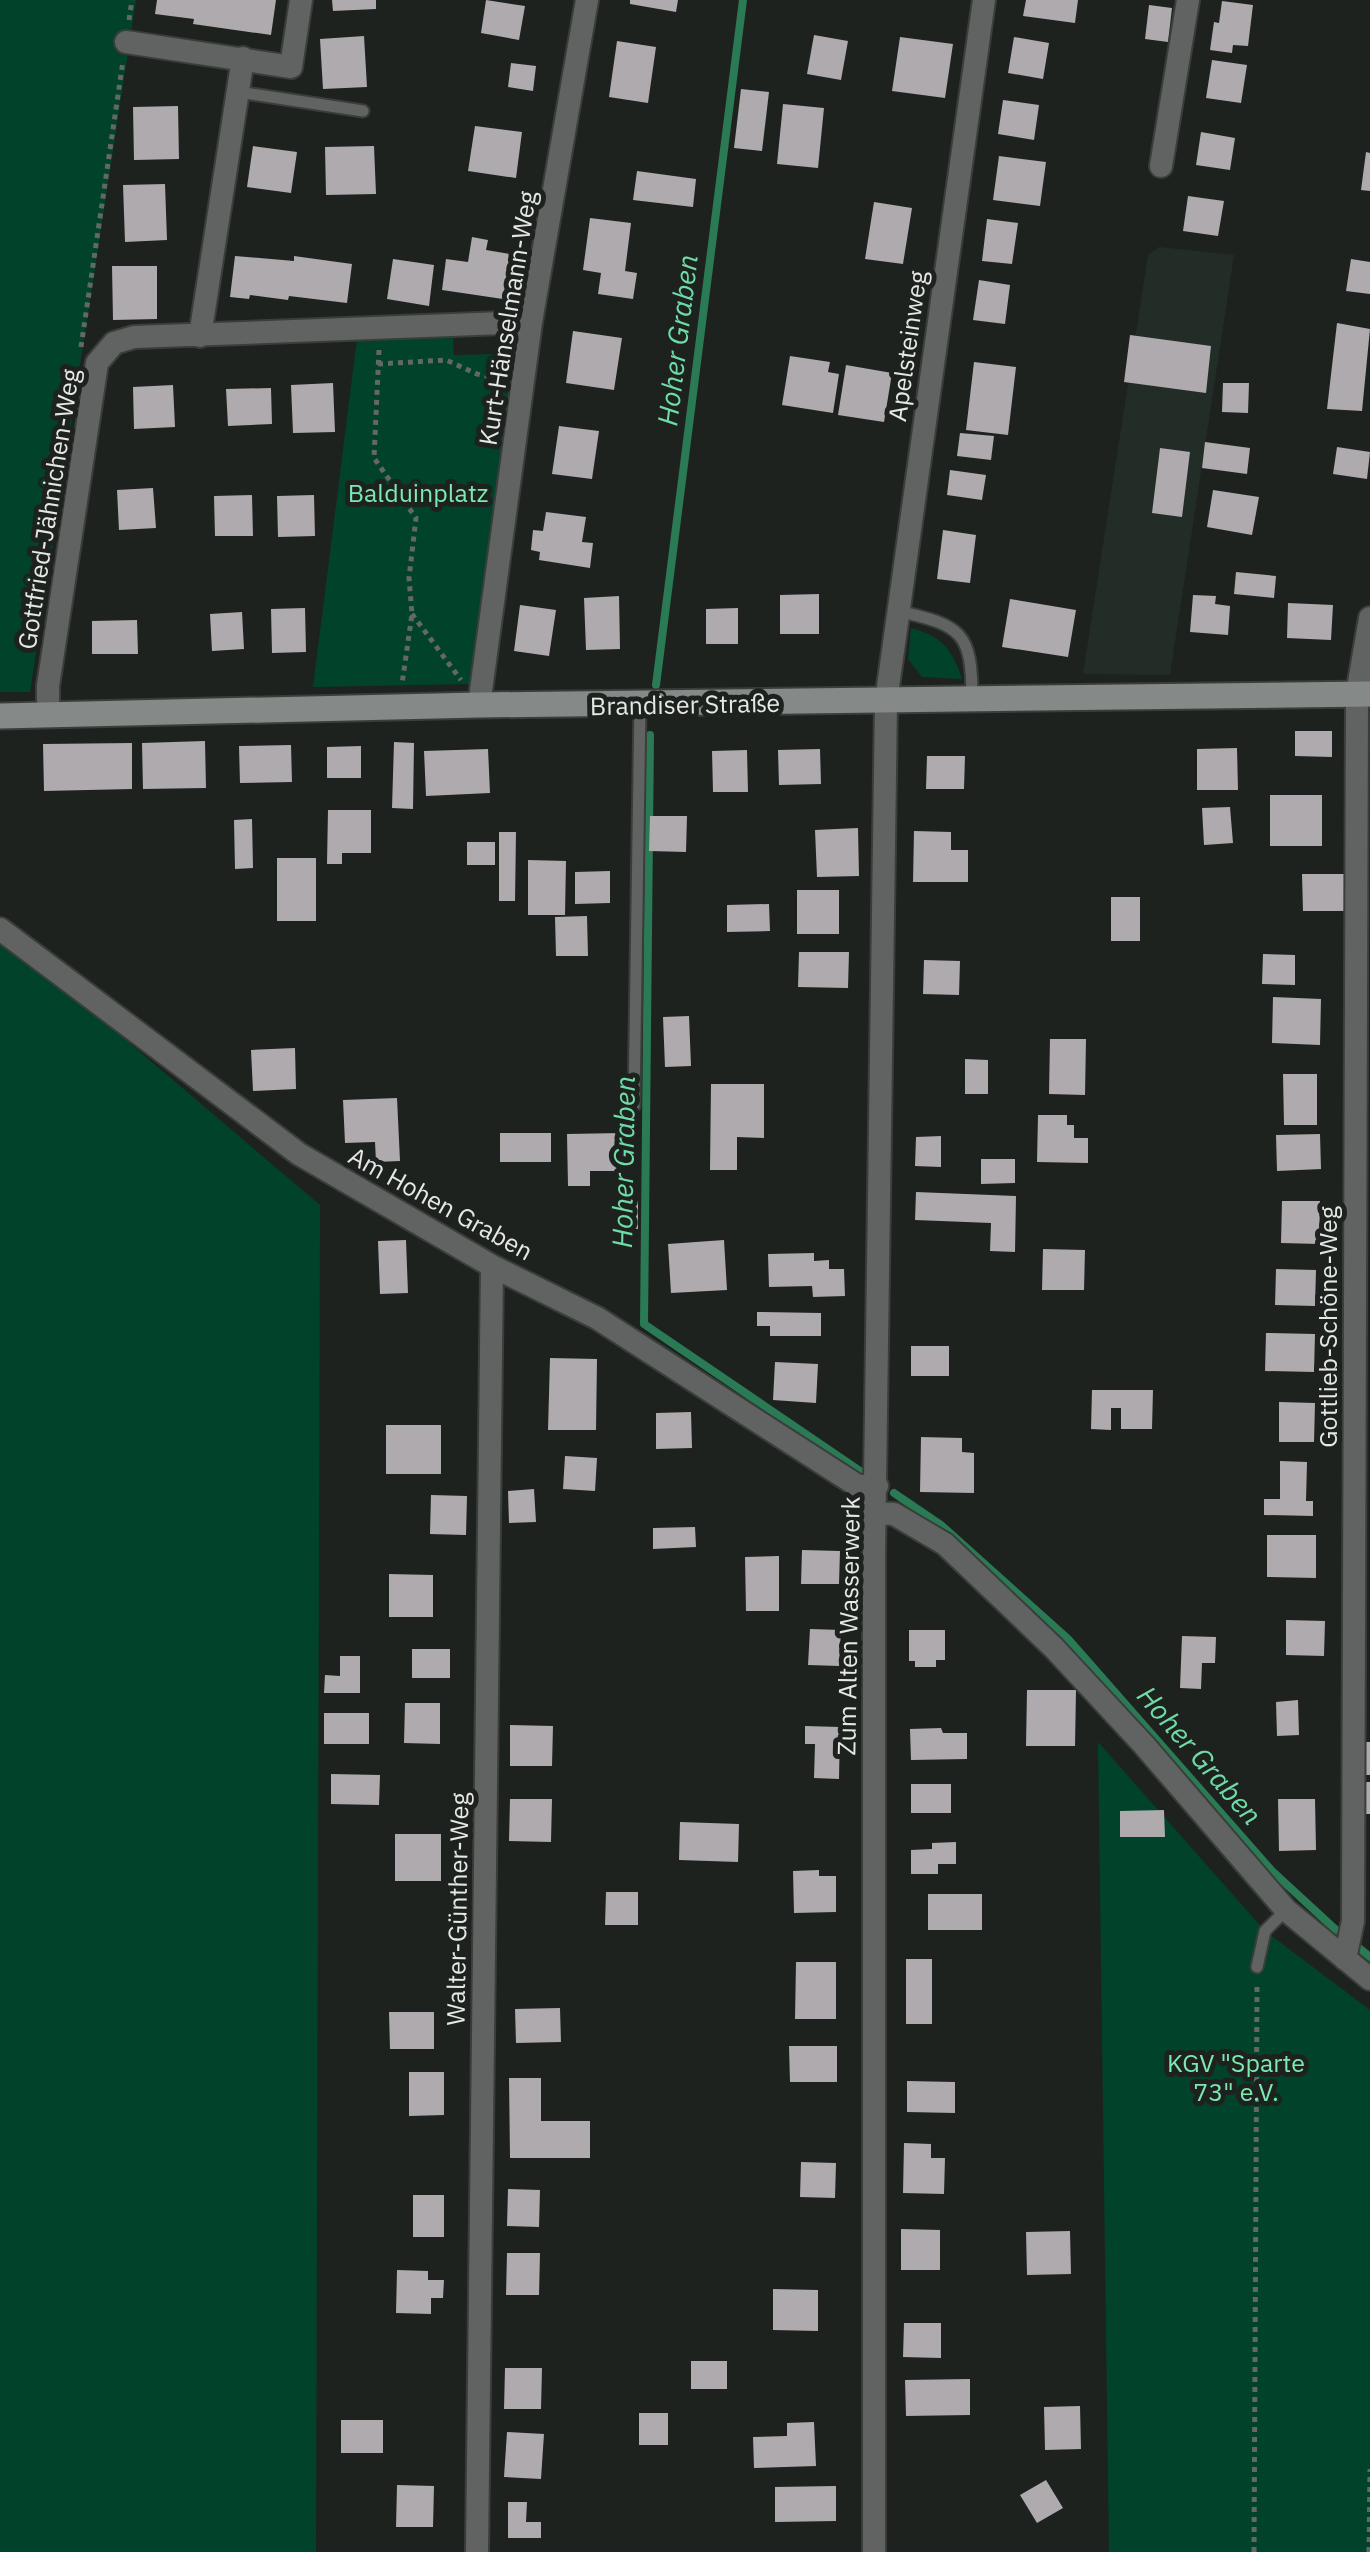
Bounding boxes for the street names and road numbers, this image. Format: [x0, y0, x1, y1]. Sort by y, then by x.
street label: Kurt-Hänselmann-Weg [471, 188, 543, 448]
street label: Apelsteinweg [880, 269, 934, 423]
street label: Gottfried-Jähnichen-Weg [10, 366, 86, 652]
street label: Brandiser Straße [590, 686, 780, 722]
street label: Am Hohen Graben [343, 1139, 539, 1267]
street label: Gottlieb-Schöne-Weg [1311, 1206, 1344, 1448]
street label: Zum Alten Wasserwerk [829, 1496, 867, 1756]
street label: Walter-Günther-Weg [438, 1792, 476, 2026]

